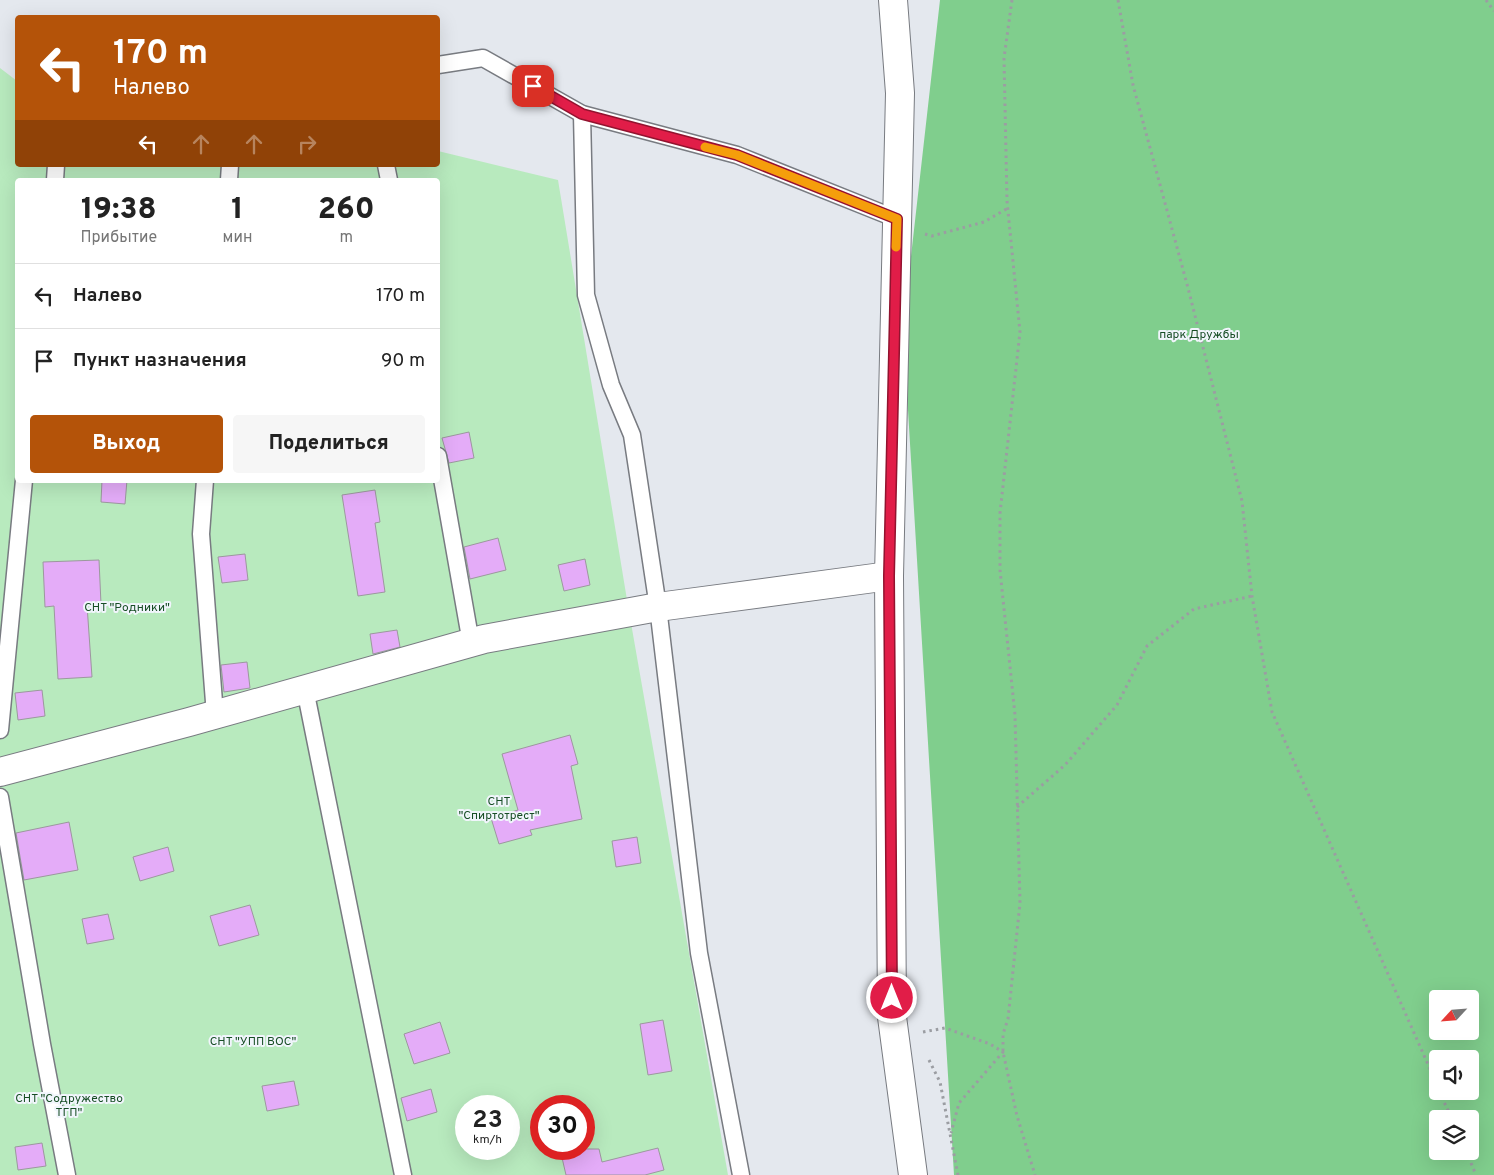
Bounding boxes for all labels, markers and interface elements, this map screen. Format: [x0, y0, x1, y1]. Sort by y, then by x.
text: 170 m [113, 32, 208, 76]
icon: left [30, 35, 95, 100]
pin [512, 65, 554, 107]
icon: arrive [519, 72, 547, 100]
text: Налево [113, 75, 190, 102]
icon: left [134, 130, 162, 158]
icon: ahead [187, 130, 215, 158]
icon: ahead [240, 130, 268, 158]
icon: right [293, 130, 321, 158]
text: 19:38 [81, 192, 156, 229]
text: 1 [231, 192, 244, 229]
text: 260 [318, 192, 375, 229]
text: Прибытие [80, 228, 157, 248]
text: мин [223, 228, 252, 248]
text: m [339, 228, 353, 248]
icon: left [30, 282, 58, 310]
text: Налево [73, 284, 142, 308]
text: 170 m [376, 284, 425, 308]
park label: парк Дружбы [1159, 327, 1239, 343]
icon: arrive [30, 347, 58, 375]
text: Пункт назначения [73, 349, 247, 373]
text: 90 m [381, 349, 425, 373]
button: Выход [30, 415, 223, 473]
button: Поделиться [233, 415, 425, 473]
park label: СНТ "Родники" [84, 600, 170, 616]
park label: СНТ "Спиртотрест" [458, 794, 540, 824]
position arrow [865, 971, 917, 1023]
north arrow [1429, 990, 1479, 1040]
map controls [1429, 990, 1479, 1160]
park label: СНТ "УПП ВОС" [210, 1034, 296, 1050]
button: sound [1429, 1050, 1479, 1100]
park label: СНТ "Содружество ТГП" [15, 1091, 123, 1121]
speed limit sign: 30 [530, 1095, 595, 1160]
text: 23 [472, 1105, 503, 1137]
button: layers [1429, 1110, 1479, 1160]
text: km/h [473, 1132, 502, 1148]

